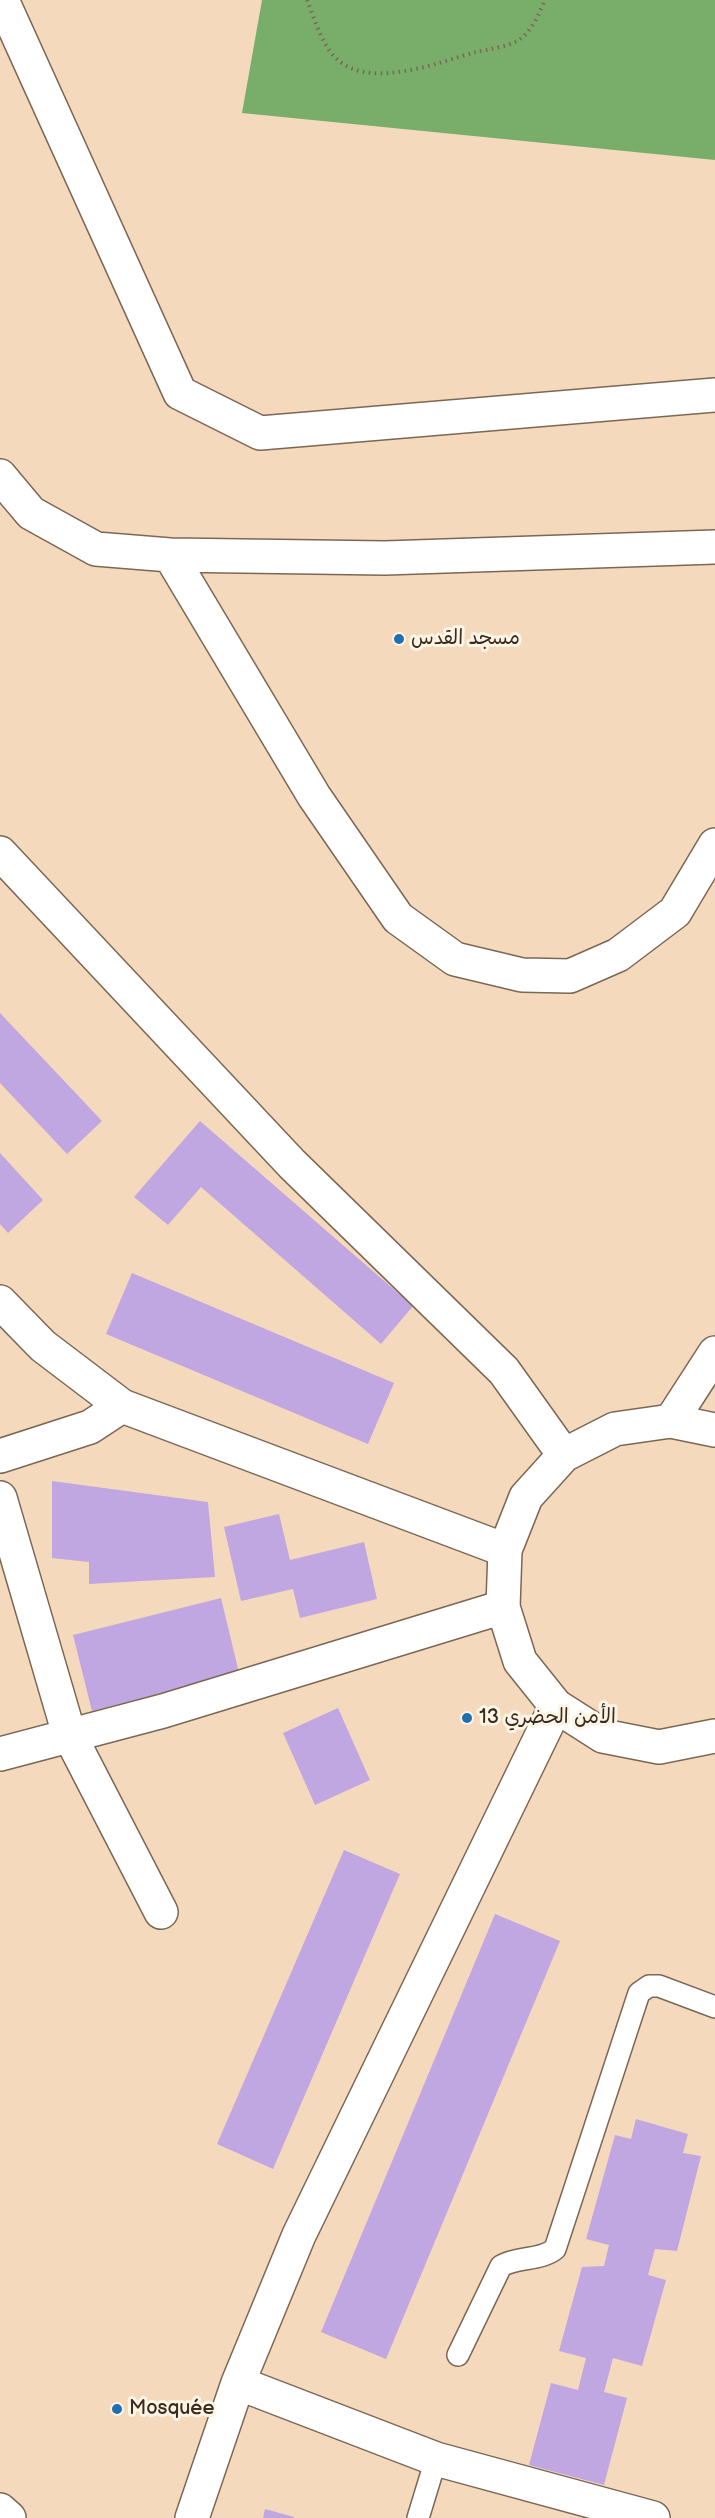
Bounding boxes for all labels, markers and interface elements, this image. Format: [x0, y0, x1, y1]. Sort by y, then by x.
place label: مسجد القدس [411, 627, 520, 651]
marker: مسجد القدس [392, 632, 406, 646]
place label: الأمن الحضري 13 [479, 1706, 616, 1730]
marker: الأمن الحضري 13 [460, 1711, 474, 1725]
place label: Mosquée [129, 2397, 214, 2421]
marker: Mosquée [110, 2402, 124, 2416]

